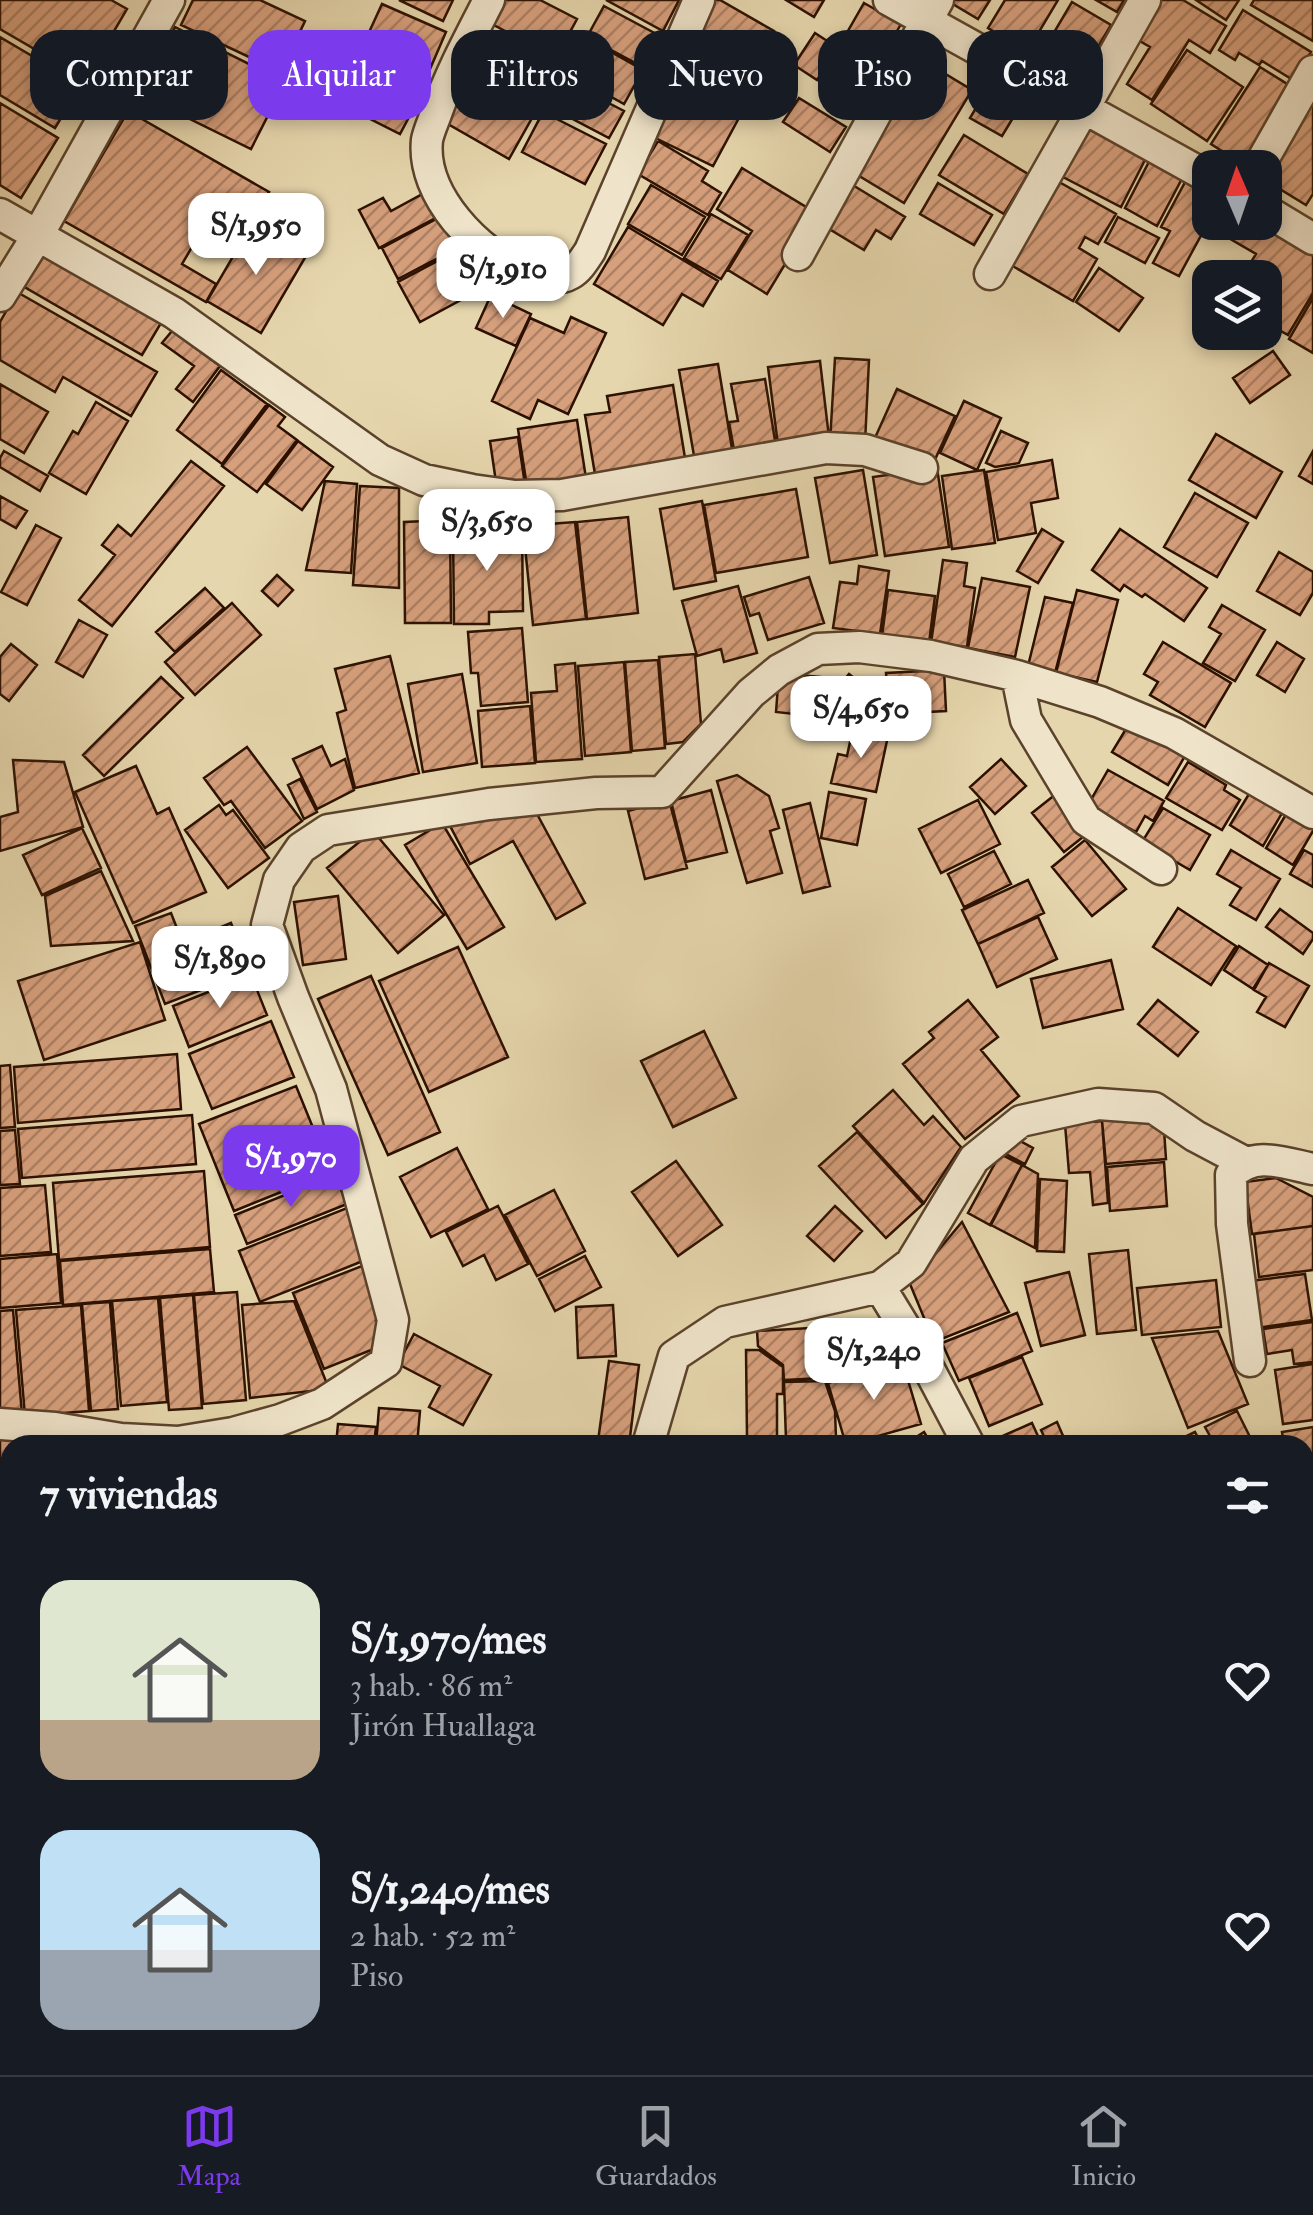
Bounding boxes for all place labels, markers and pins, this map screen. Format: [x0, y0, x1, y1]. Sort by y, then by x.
pin: S/1,950 [164, 193, 348, 278]
pin: S/1,910 [411, 236, 595, 321]
pin: S/3,650 [395, 489, 579, 574]
pin: S/4,650 [769, 676, 953, 761]
pin: S/1,890 [128, 926, 312, 1011]
pin: S/1,970 [199, 1125, 383, 1210]
pin: S/1,240 [782, 1318, 966, 1403]

